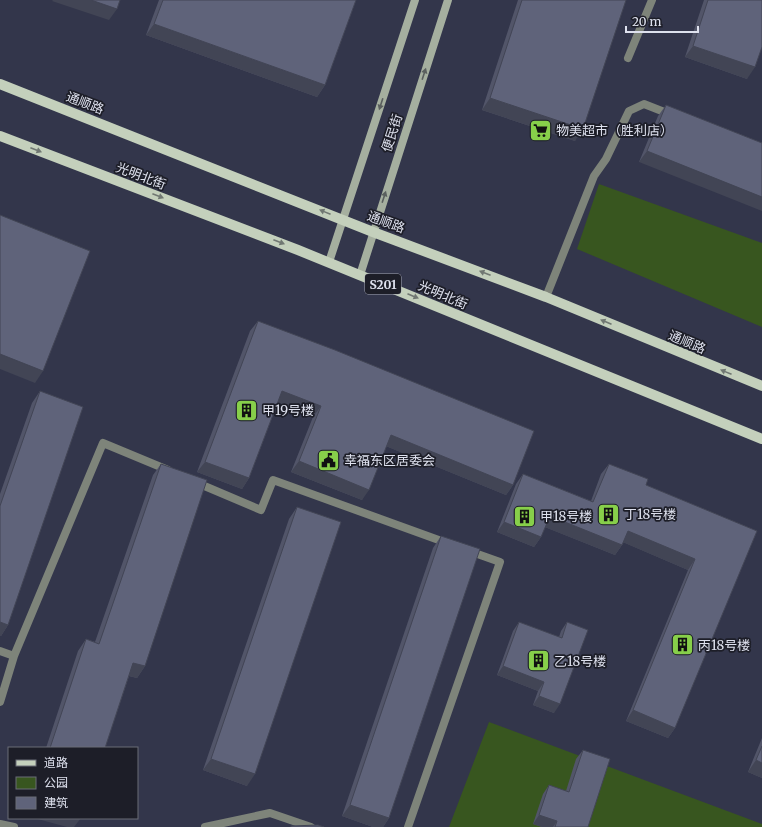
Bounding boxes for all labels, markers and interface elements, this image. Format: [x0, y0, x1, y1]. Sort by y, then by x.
scale bar [626, 8, 698, 34]
text: 20 m [632, 14, 661, 29]
one-way arrow [421, 67, 427, 79]
street label: 通顺路 [64, 88, 106, 118]
one-way arrow [378, 98, 384, 110]
street label: 便民街 [378, 112, 406, 154]
supermarket icon: 物美超市（胜利店） [527, 117, 553, 143]
place label: 物美超市（胜利店） [556, 122, 673, 139]
one-way arrow [31, 147, 43, 153]
street label: 光明北街 [114, 159, 168, 193]
one-way arrow [381, 191, 387, 203]
one-way arrow [152, 194, 164, 200]
street label: 通顺路 [365, 207, 407, 237]
one-way arrow [319, 209, 330, 215]
one-way arrow [274, 240, 286, 246]
one-way arrow [479, 270, 491, 276]
road number: S201 [365, 274, 401, 294]
street label: 光明北街 [416, 277, 470, 313]
one-way arrow [407, 293, 419, 300]
one-way arrow [600, 319, 611, 325]
street label: 通顺路 [666, 327, 708, 357]
one-way arrow [719, 368, 731, 374]
building icon: 甲19号楼 [233, 397, 259, 423]
place label: 甲19号楼 [262, 402, 314, 419]
public building icon: 幸福东区居委会 [315, 447, 341, 473]
place label: 幸福东区居委会 [344, 452, 435, 469]
building icon: 丁18号楼 [595, 501, 621, 527]
building icon: 甲18号楼 [512, 503, 538, 529]
place label: 丁18号楼 [624, 506, 676, 523]
place label: 甲18号楼 [540, 508, 592, 525]
building icon: 丙18号楼 [669, 632, 695, 658]
place label: 丙18号楼 [698, 637, 750, 654]
building icon: 乙18号楼 [525, 648, 551, 674]
place label: 乙18号楼 [554, 653, 606, 670]
legend [8, 747, 138, 819]
text: 道路 [44, 755, 68, 770]
text: 公园 [44, 775, 68, 790]
text: 建筑 [44, 795, 68, 810]

